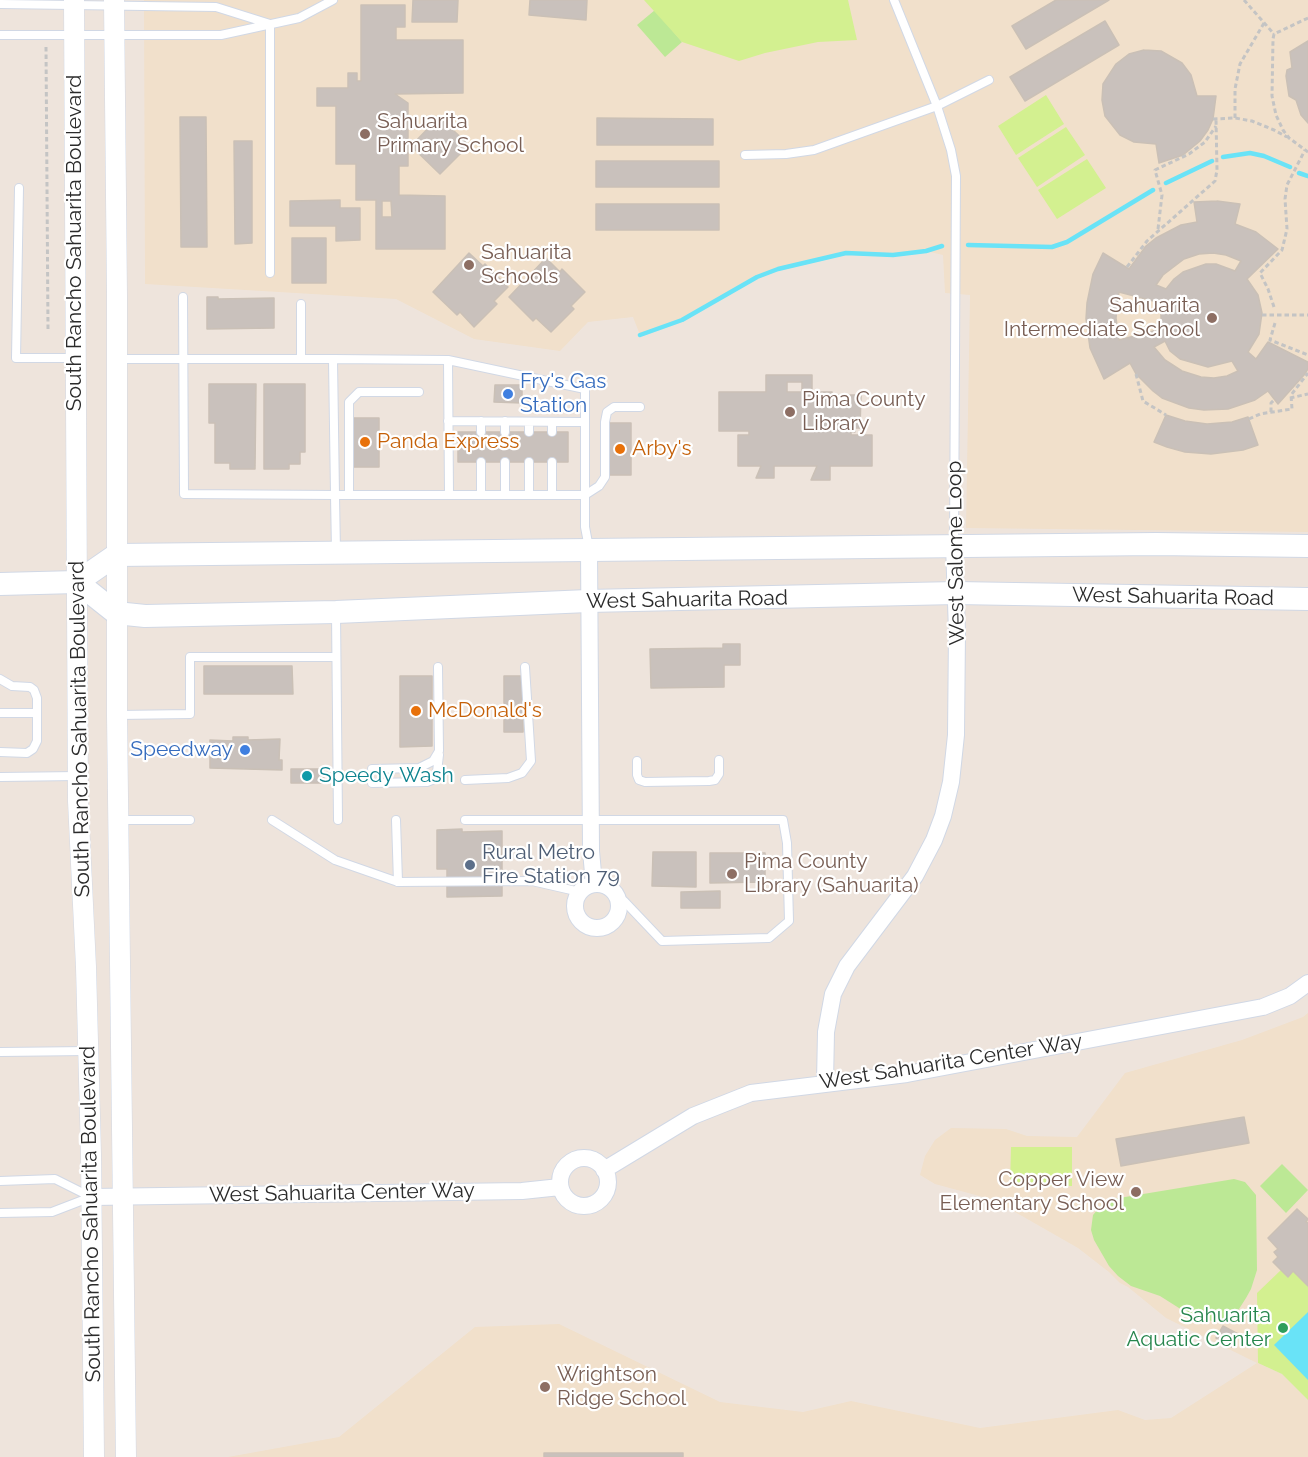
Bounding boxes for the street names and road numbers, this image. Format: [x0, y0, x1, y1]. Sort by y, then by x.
street label: South Rancho Sahuarita Boulevard [62, 75, 88, 411]
street label: West Salome Loop [942, 460, 970, 646]
street label: South Rancho Sahuarita Boulevard [64, 561, 96, 897]
street label: West Sahuarita Road [1072, 583, 1274, 611]
street label: West Sahuarita Road [586, 586, 788, 614]
street label: West Sahuarita Center Way [818, 1029, 1084, 1095]
street label: South Rancho Sahuarita Boulevard [75, 1046, 107, 1382]
street label: West Sahuarita Center Way [209, 1178, 475, 1208]

